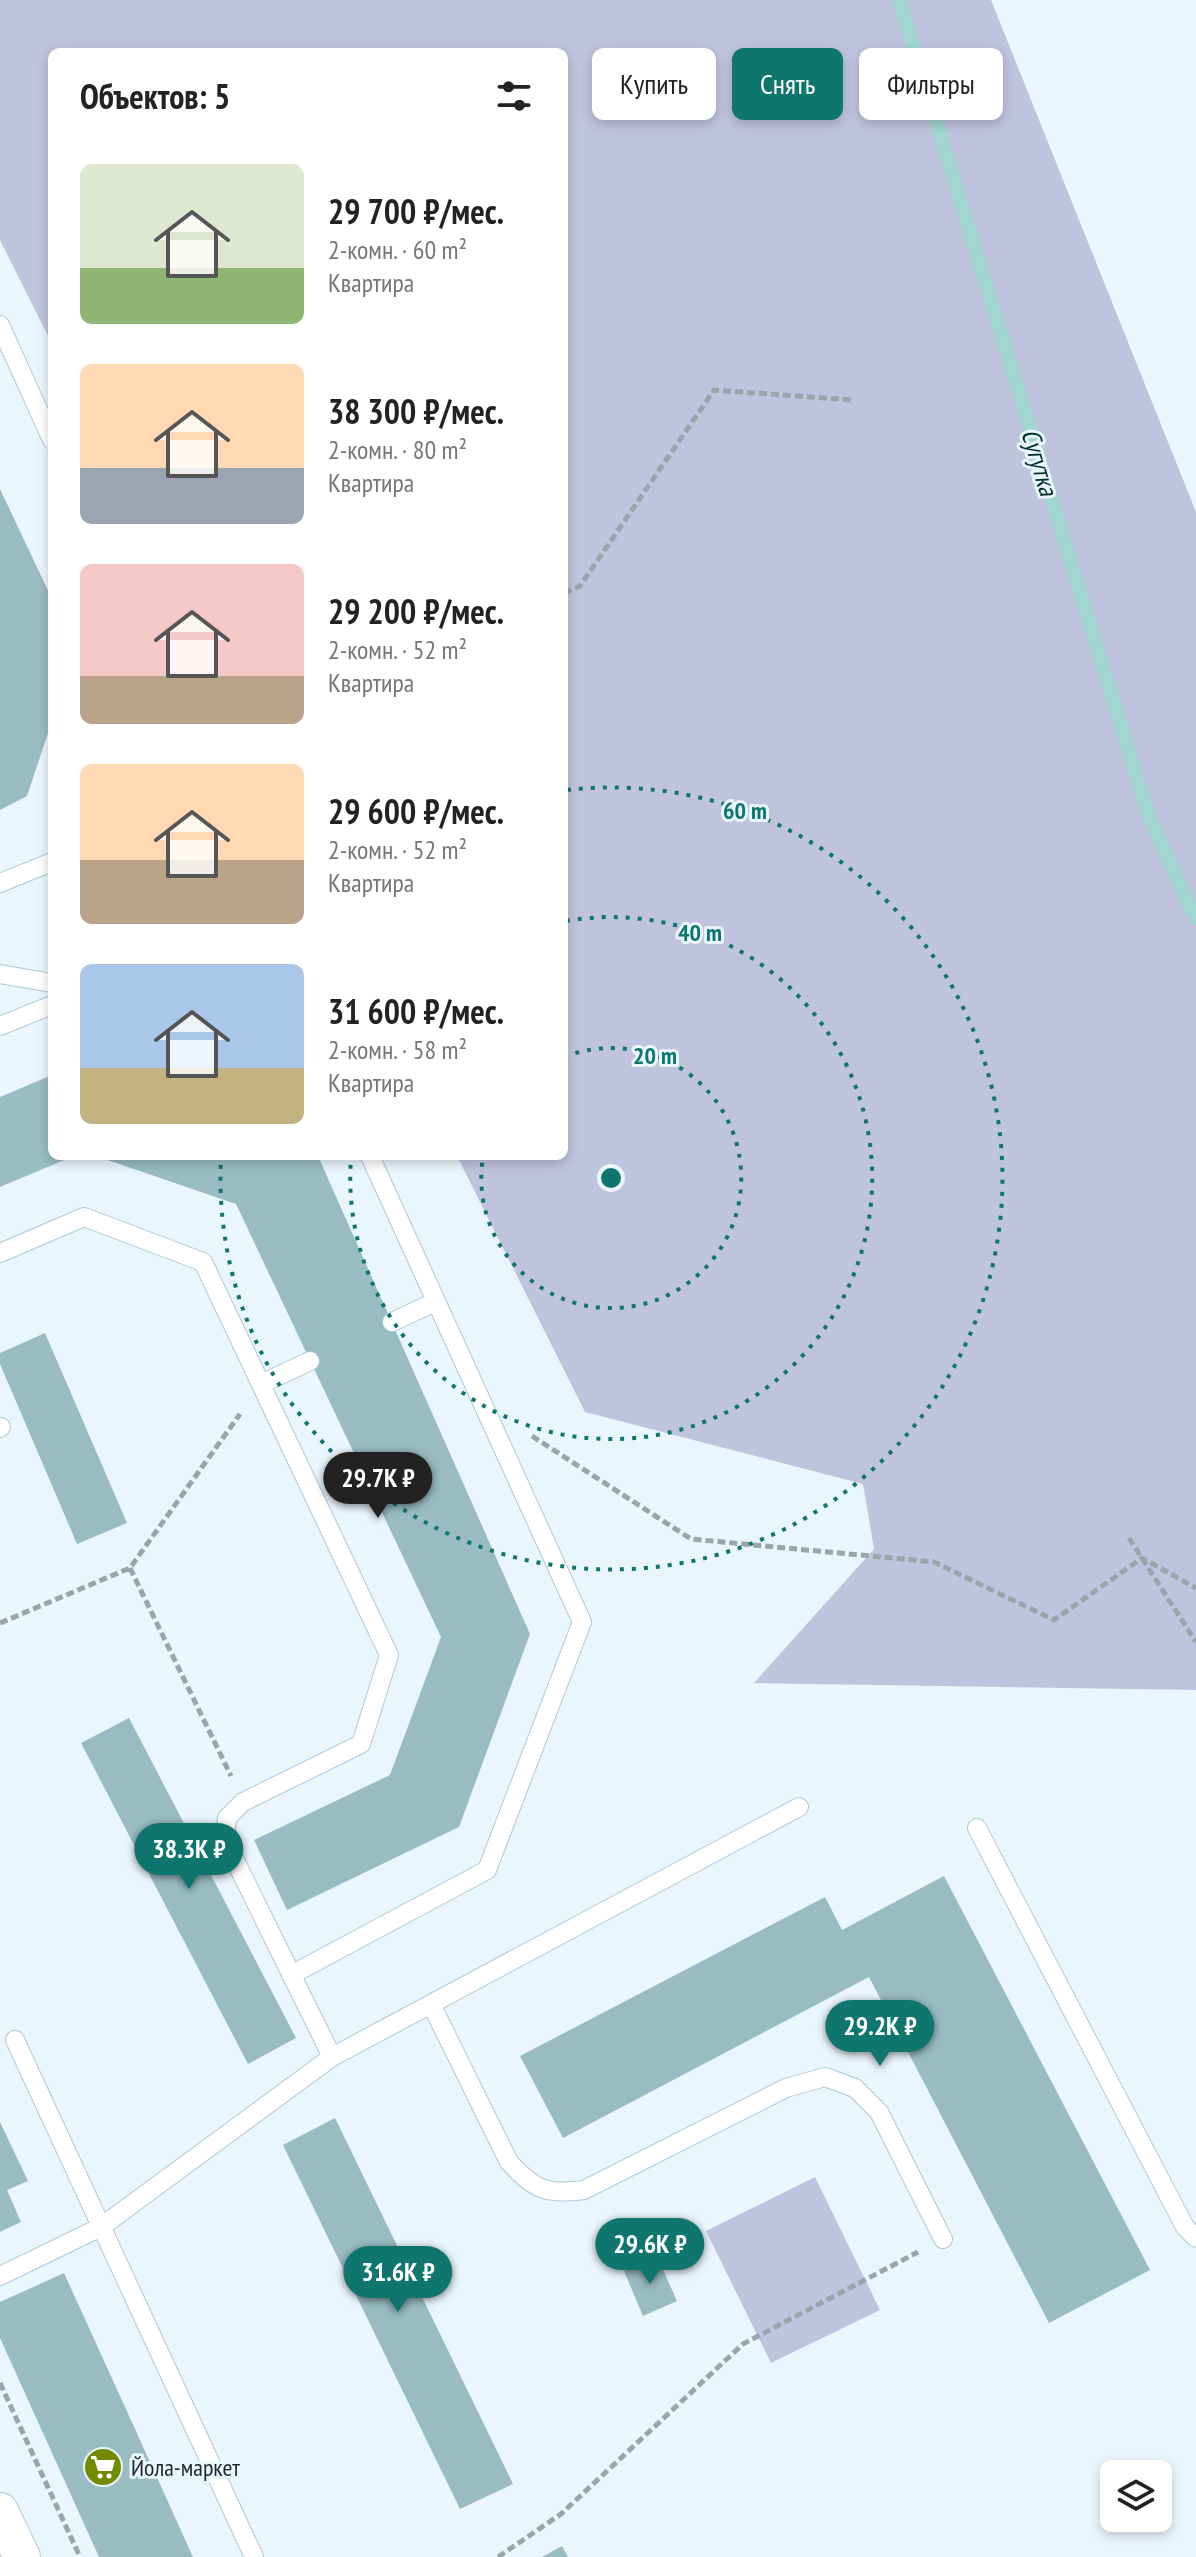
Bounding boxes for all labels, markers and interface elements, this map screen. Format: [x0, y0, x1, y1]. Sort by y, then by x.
chip: Купить [592, 48, 716, 120]
chip: Снять [732, 48, 843, 120]
chip: Фильтры [859, 48, 1003, 120]
text: Объектов: 5 [80, 74, 230, 118]
icon: filters [492, 74, 536, 118]
text: 29 700 ₽/мес. [328, 189, 504, 233]
icon: home [144, 196, 240, 292]
text: 2-комн. · 60 m² [328, 233, 467, 266]
text: Квартира [328, 266, 414, 299]
text: 38 300 ₽/мес. [328, 389, 504, 433]
icon: home [144, 396, 240, 492]
water label: Сугутка [1014, 425, 1066, 501]
text: 2-комн. · 80 m² [328, 433, 467, 466]
text: Квартира [328, 466, 414, 499]
text: 29 200 ₽/мес. [328, 589, 504, 633]
icon: home [144, 596, 240, 692]
text: 2-комн. · 52 m² [328, 633, 467, 666]
text: Квартира [328, 666, 414, 699]
text: 29 600 ₽/мес. [328, 789, 504, 833]
text: 60 m [723, 795, 767, 826]
icon: home [144, 796, 240, 892]
text: 2-комн. · 52 m² [328, 833, 467, 866]
text: Квартира [328, 866, 414, 899]
text: 40 m [678, 917, 722, 948]
text: 31 600 ₽/мес. [328, 989, 504, 1033]
icon: home [144, 996, 240, 1092]
text: 2-комн. · 58 m² [328, 1033, 467, 1066]
text: 20 m [633, 1040, 677, 1071]
text: Квартира [328, 1066, 414, 1099]
centre of rings [597, 1164, 625, 1192]
pin: 29.7K ₽ [304, 1452, 452, 1520]
text: 29.7K ₽ [341, 1461, 415, 1494]
pin: 38.3K ₽ [115, 1823, 263, 1891]
text: 38.3K ₽ [152, 1832, 226, 1865]
pin: 29.2K ₽ [806, 2000, 954, 2068]
text: 29.2K ₽ [843, 2009, 917, 2042]
pin: 29.6K ₽ [576, 2218, 724, 2286]
text: 29.6K ₽ [613, 2227, 687, 2260]
pin: 31.6K ₽ [324, 2246, 472, 2314]
text: 31.6K ₽ [361, 2255, 435, 2288]
supermarket icon: Йола-маркет [82, 2446, 124, 2488]
place label: Йола-маркет [131, 2452, 240, 2483]
map controls [1100, 2460, 1172, 2532]
button: layers [1100, 2460, 1172, 2532]

